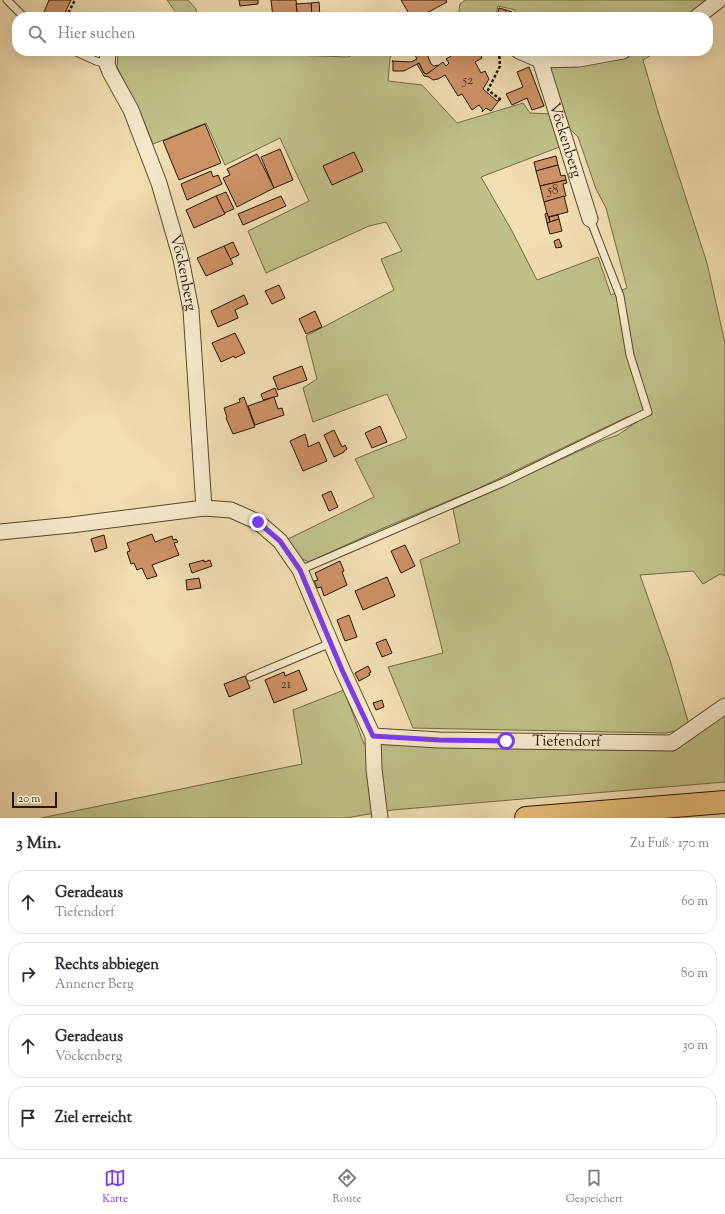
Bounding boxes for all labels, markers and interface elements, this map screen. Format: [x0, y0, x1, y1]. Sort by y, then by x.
search box [12, 12, 713, 56]
icon: search [26, 23, 48, 45]
text: Hier suchen [58, 24, 136, 45]
house number: 52 [462, 72, 473, 90]
street label: Vöckenberg [544, 100, 587, 180]
house number: 58 [547, 182, 558, 200]
street label: Vöckenberg [164, 232, 201, 313]
route end [249, 513, 267, 531]
house number: 21 [281, 676, 292, 694]
street label: Tiefendorf [532, 731, 602, 753]
route start [497, 732, 515, 750]
scale bar [12, 790, 57, 809]
text: 20 m [18, 791, 40, 807]
text: 3 Min. [16, 832, 61, 856]
text: Zu Fuß · 170 m [630, 835, 709, 853]
text: Geradeaus [55, 883, 123, 904]
icon: ahead [17, 891, 39, 913]
text: 60 m [681, 893, 708, 911]
text: Tiefendorf [55, 904, 115, 922]
text: Rechts abbiegen [55, 955, 159, 976]
icon: right [17, 963, 39, 985]
text: 80 m [681, 965, 708, 983]
text: Annener Berg [55, 976, 134, 994]
text: Geradeaus [55, 1027, 123, 1048]
icon: ahead [17, 1035, 39, 1057]
text: 30 m [682, 1037, 708, 1055]
text: Vöckenberg [55, 1048, 122, 1066]
icon: arrive [17, 1107, 39, 1129]
text: Ziel erreicht [55, 1108, 132, 1129]
tab: Karte [102, 1167, 128, 1207]
tab: Route [333, 1167, 361, 1207]
tab: Gespeichert [566, 1167, 623, 1207]

